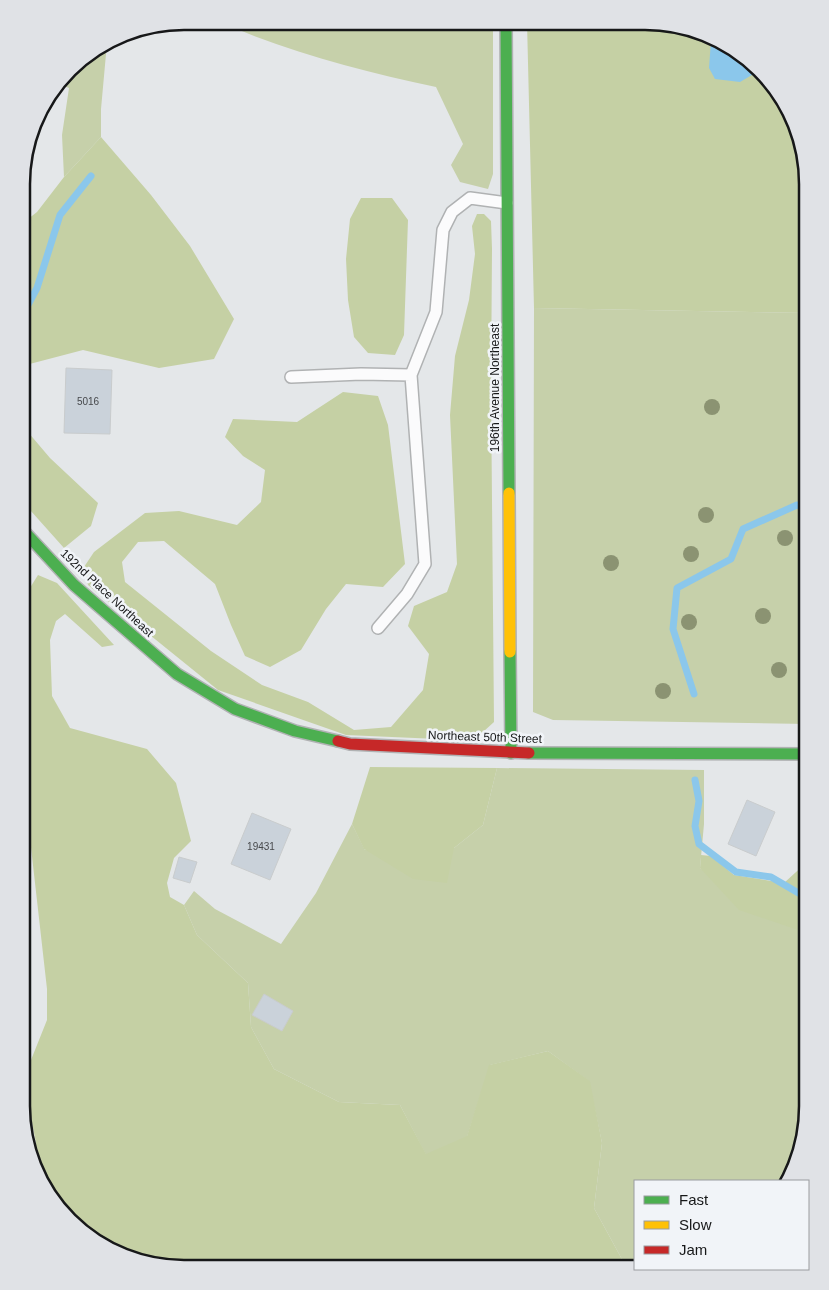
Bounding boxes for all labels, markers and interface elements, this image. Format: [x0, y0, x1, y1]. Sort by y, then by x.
street label: 196th Avenue Northeast [488, 323, 502, 452]
house number: 5016 [77, 396, 100, 407]
street label: 192nd Place Northeast [58, 546, 157, 640]
street label: Northeast 50th Street [428, 728, 543, 746]
house number: 19431 [247, 841, 275, 852]
legend [634, 1180, 809, 1270]
text: Fast [679, 1191, 709, 1208]
text: Slow [679, 1216, 712, 1233]
text: Jam [679, 1241, 707, 1258]

